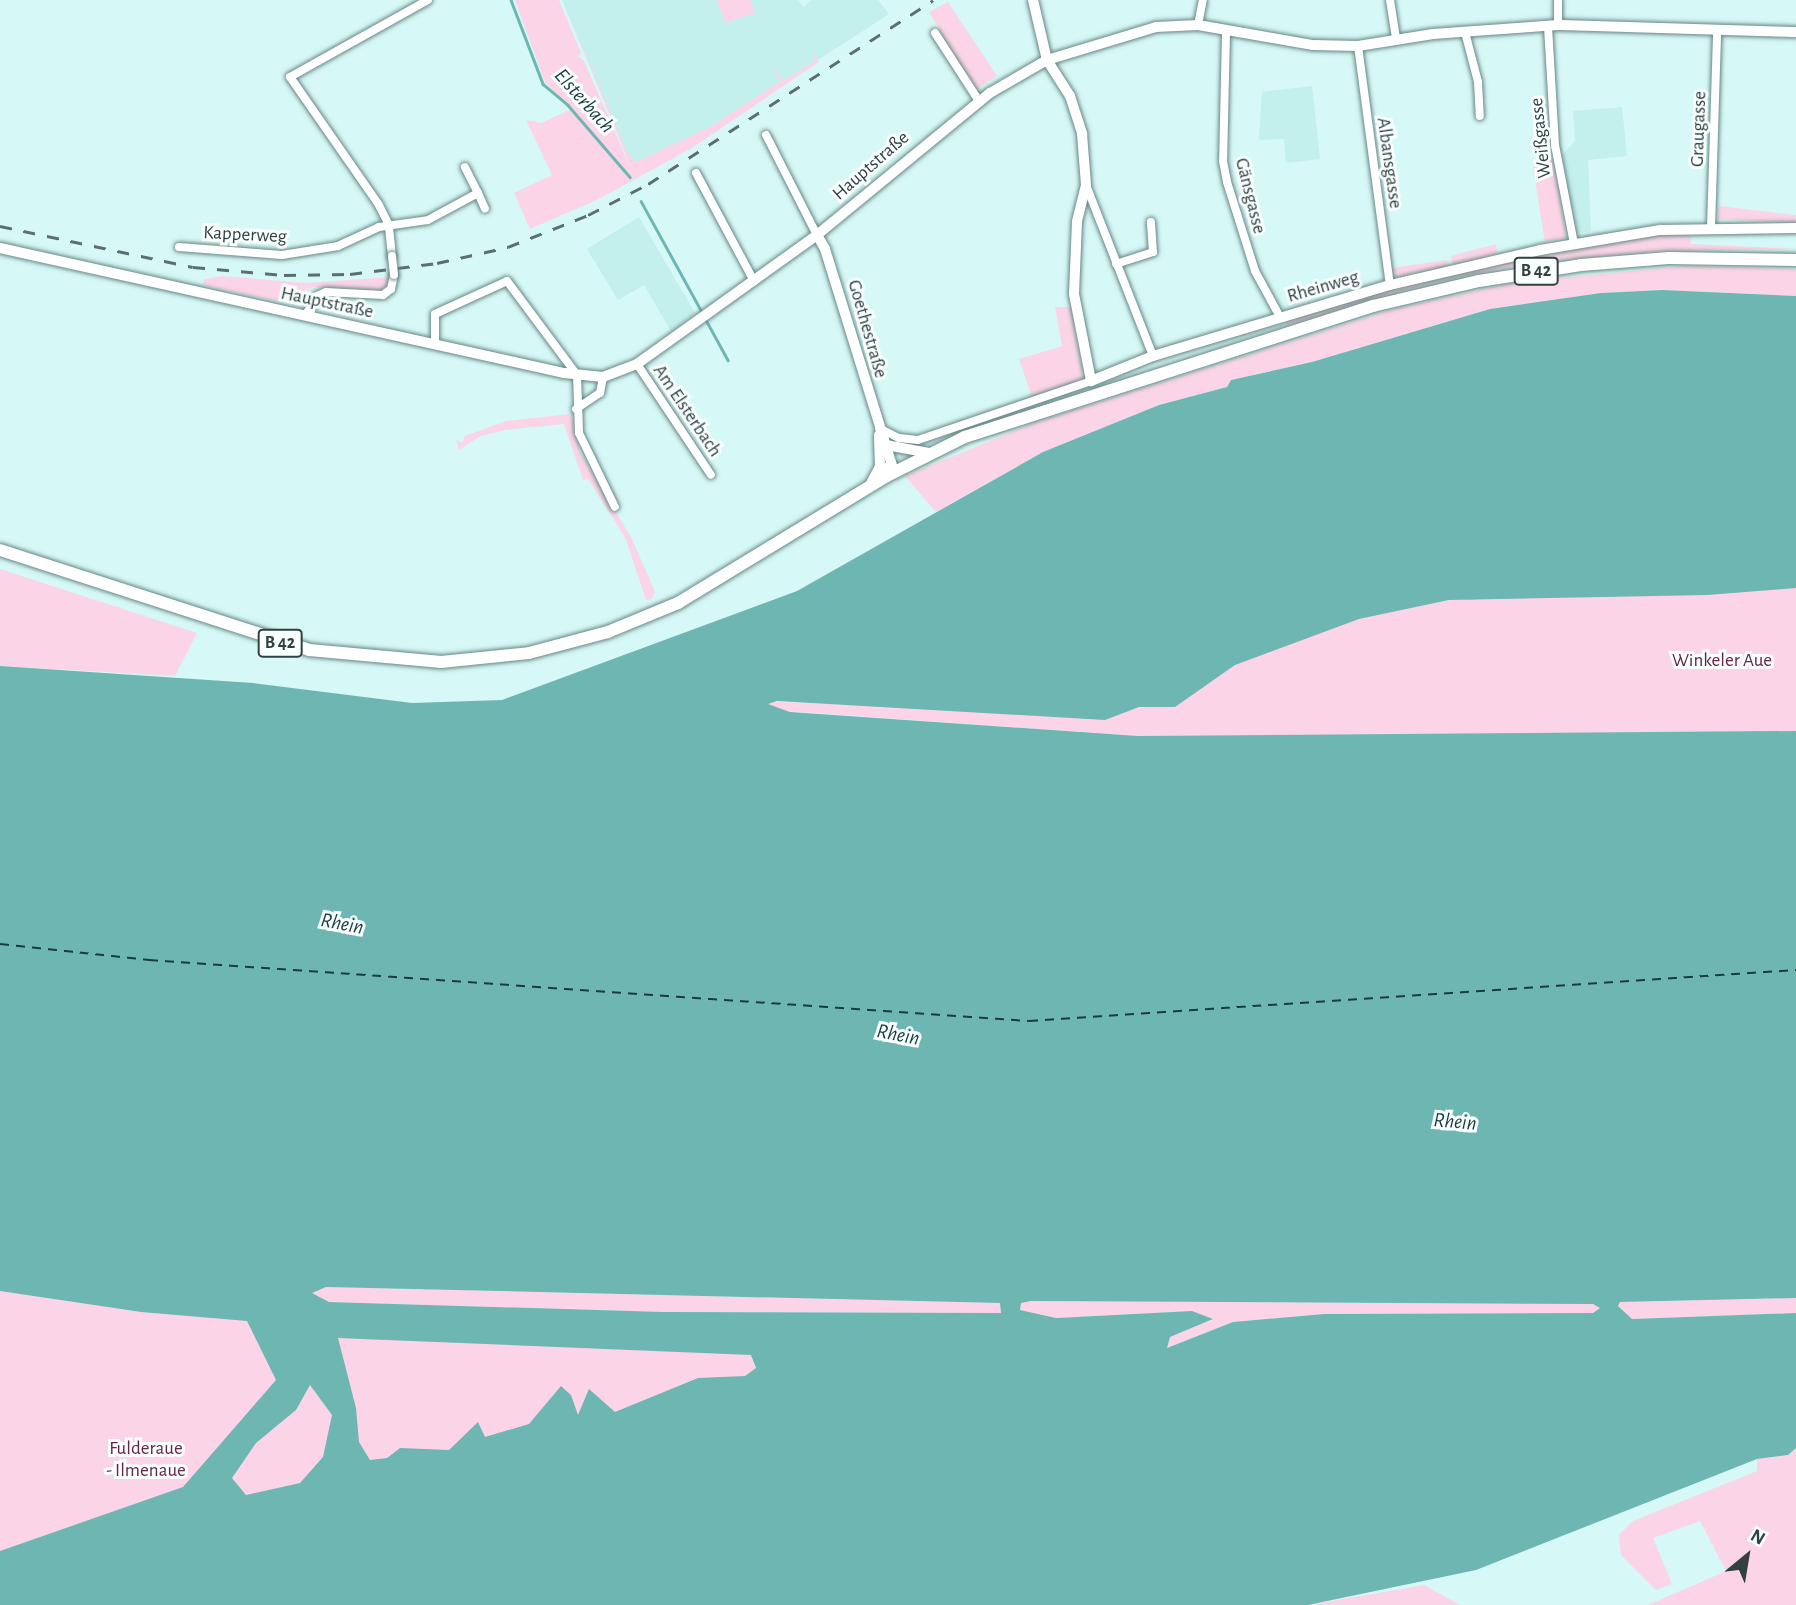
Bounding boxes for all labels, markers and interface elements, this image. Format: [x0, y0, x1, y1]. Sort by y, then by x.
water label: Elsterbach [548, 63, 620, 139]
street label: Graugasse [1686, 91, 1712, 167]
street label: Weißgasse [1525, 97, 1557, 179]
street label: Albansgasse [1371, 116, 1407, 210]
street label: Hauptstraße [828, 127, 914, 205]
street label: Gänsgasse [1230, 156, 1270, 236]
street label: Kapperweg [203, 221, 287, 249]
road number: B 42 [1513, 256, 1559, 286]
street label: Rheinweg [1285, 266, 1361, 308]
street label: Goethestraße [842, 277, 892, 381]
street label: Hauptstraße [279, 282, 375, 324]
street label: Am Elsterbach [648, 361, 726, 461]
road number: B 42 [257, 628, 303, 658]
park label: Winkeler Aue [1672, 650, 1772, 672]
water label: Rhein [318, 908, 366, 940]
water label: Rhein [874, 1019, 922, 1051]
water label: Rhein [1432, 1108, 1478, 1136]
park label: Fulderaue - Ilmenaue [106, 1438, 186, 1482]
north arrow [1712, 1521, 1782, 1591]
text: N [1747, 1526, 1768, 1549]

